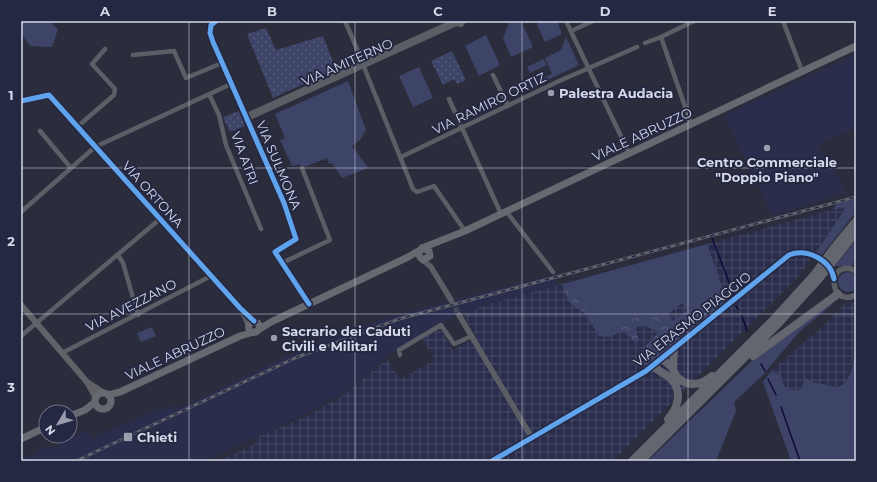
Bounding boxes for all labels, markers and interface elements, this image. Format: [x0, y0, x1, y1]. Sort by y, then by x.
text: A [99, 3, 111, 19]
text: B [267, 3, 277, 19]
text: C [433, 3, 443, 19]
text: D [600, 3, 611, 19]
text: E [768, 3, 777, 19]
street label: VIA AMITERNO [299, 35, 395, 89]
street label: VIA RAMIRO ORTIZ [430, 68, 549, 137]
place label: Palestra Audacia [559, 85, 673, 101]
text: 1 [8, 87, 14, 103]
marker: Palestra Audacia [546, 88, 556, 98]
street label: VIALE ABRUZZO [589, 104, 695, 164]
street label: VIA SULMONA [253, 118, 305, 212]
street label: VIA ATRI [228, 129, 262, 187]
marker: Centro Commerciale "Doppio Piano" [762, 143, 772, 153]
place label: Centro Commerciale "Doppio Piano" [697, 154, 837, 185]
street label: VIA ORTONA [119, 157, 187, 231]
text: 2 [7, 233, 15, 249]
street label: VIA ERASMO PIAGGIO [630, 268, 754, 370]
street label: VIA AVEZZANO [83, 275, 179, 335]
street label: VIALE ABRUZZO [122, 323, 228, 383]
place label: Sacrario dei Caduti Civili e Militari [282, 323, 411, 354]
marker: Sacrario dei Caduti Civili e Militari [269, 333, 279, 343]
text: 3 [6, 379, 15, 395]
north arrow [38, 404, 78, 444]
text: N [42, 422, 58, 438]
place label: Chieti [137, 429, 177, 445]
marker: Chieti [122, 431, 134, 443]

